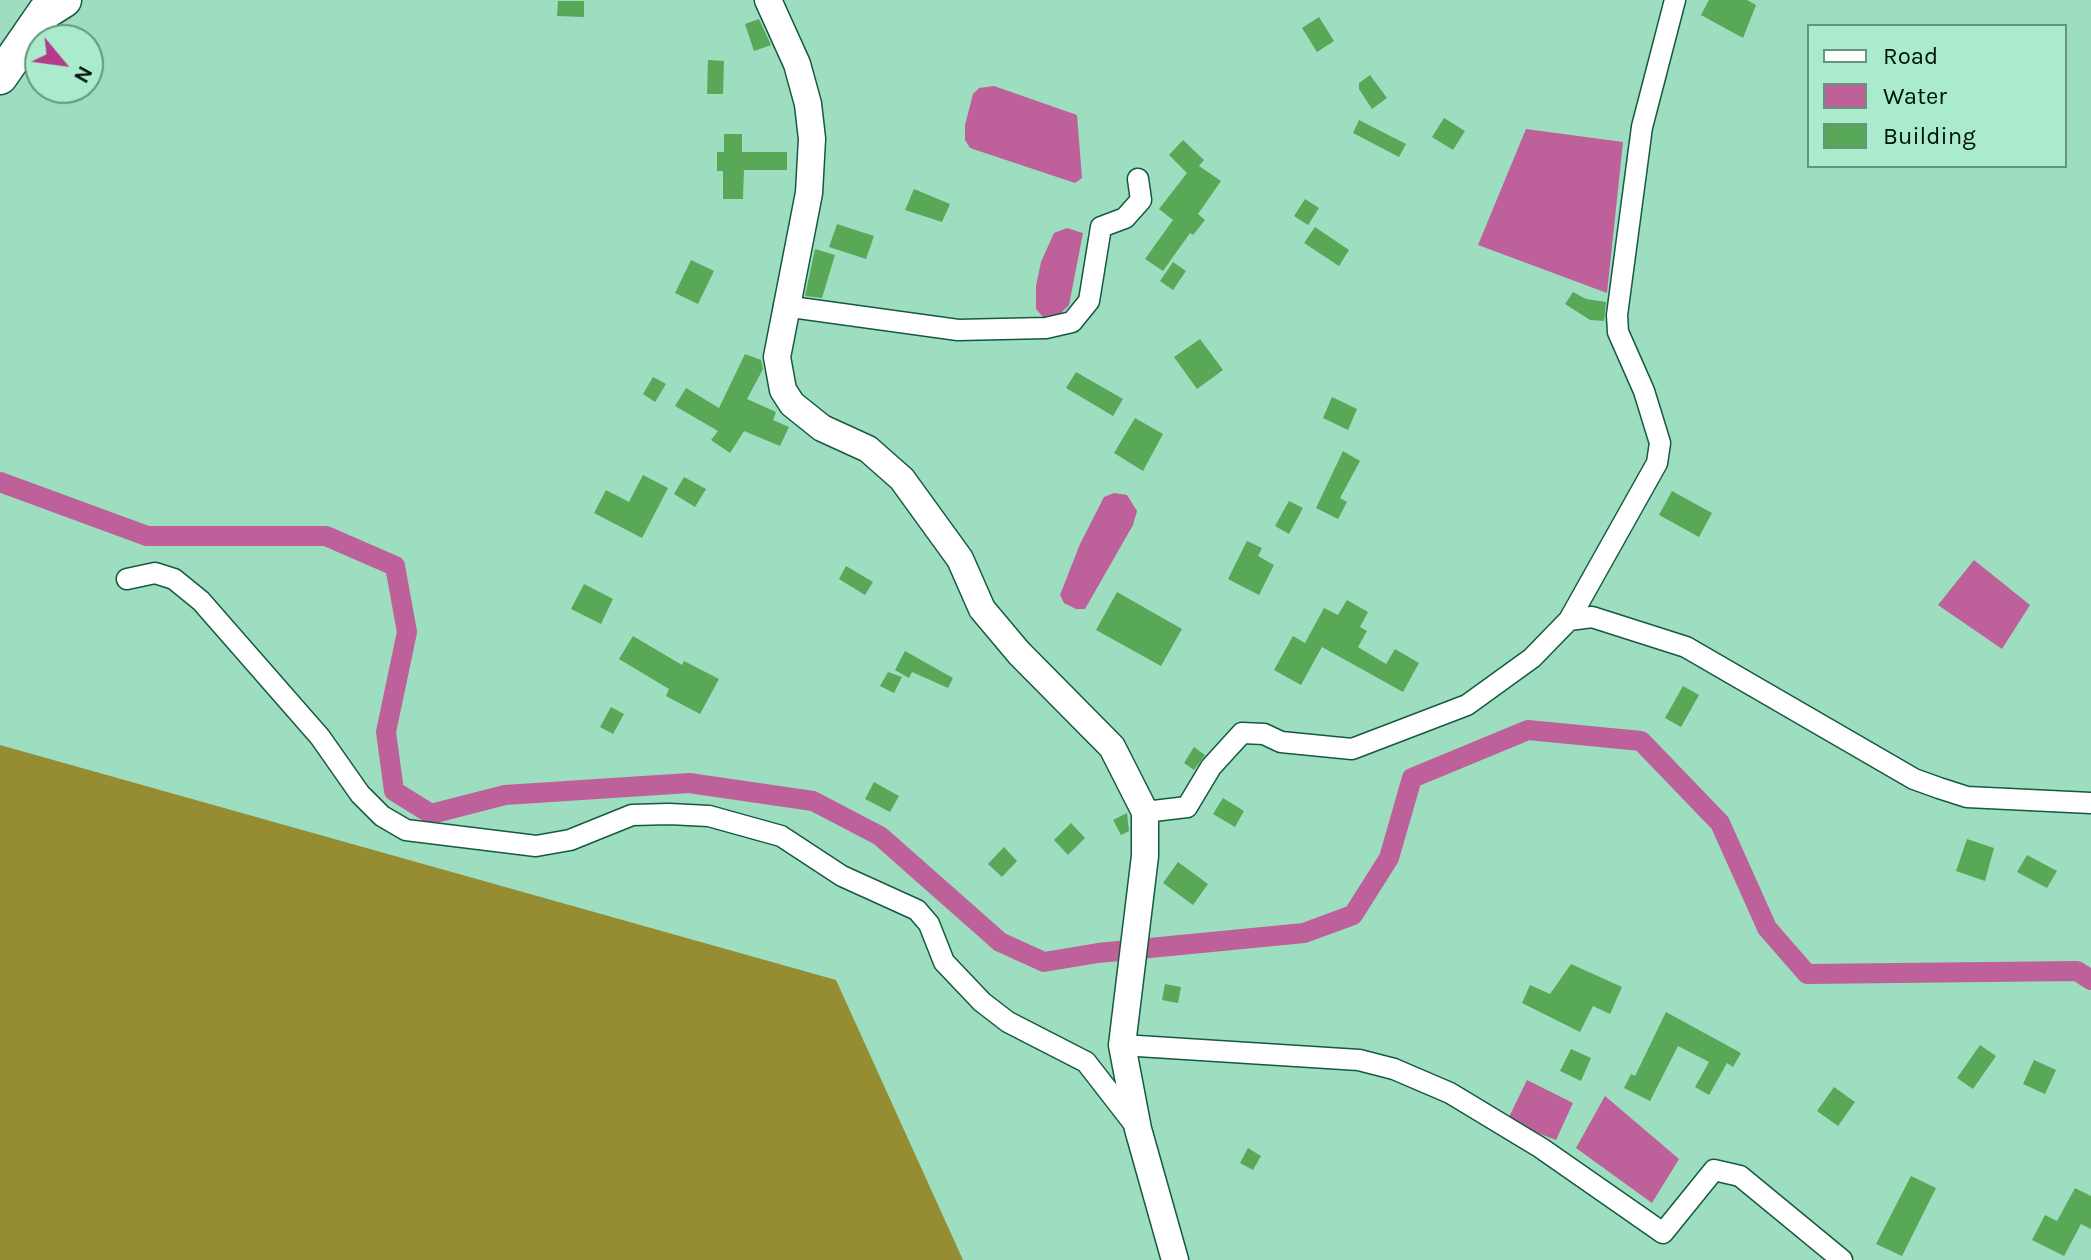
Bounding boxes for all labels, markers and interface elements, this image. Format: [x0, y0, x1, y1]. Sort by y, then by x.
north arrow [24, 24, 104, 104]
legend [1807, 24, 2067, 168]
text: Road [1883, 42, 1938, 70]
text: N [68, 61, 98, 88]
text: Water [1883, 82, 1947, 110]
text: Building [1883, 122, 1976, 150]

